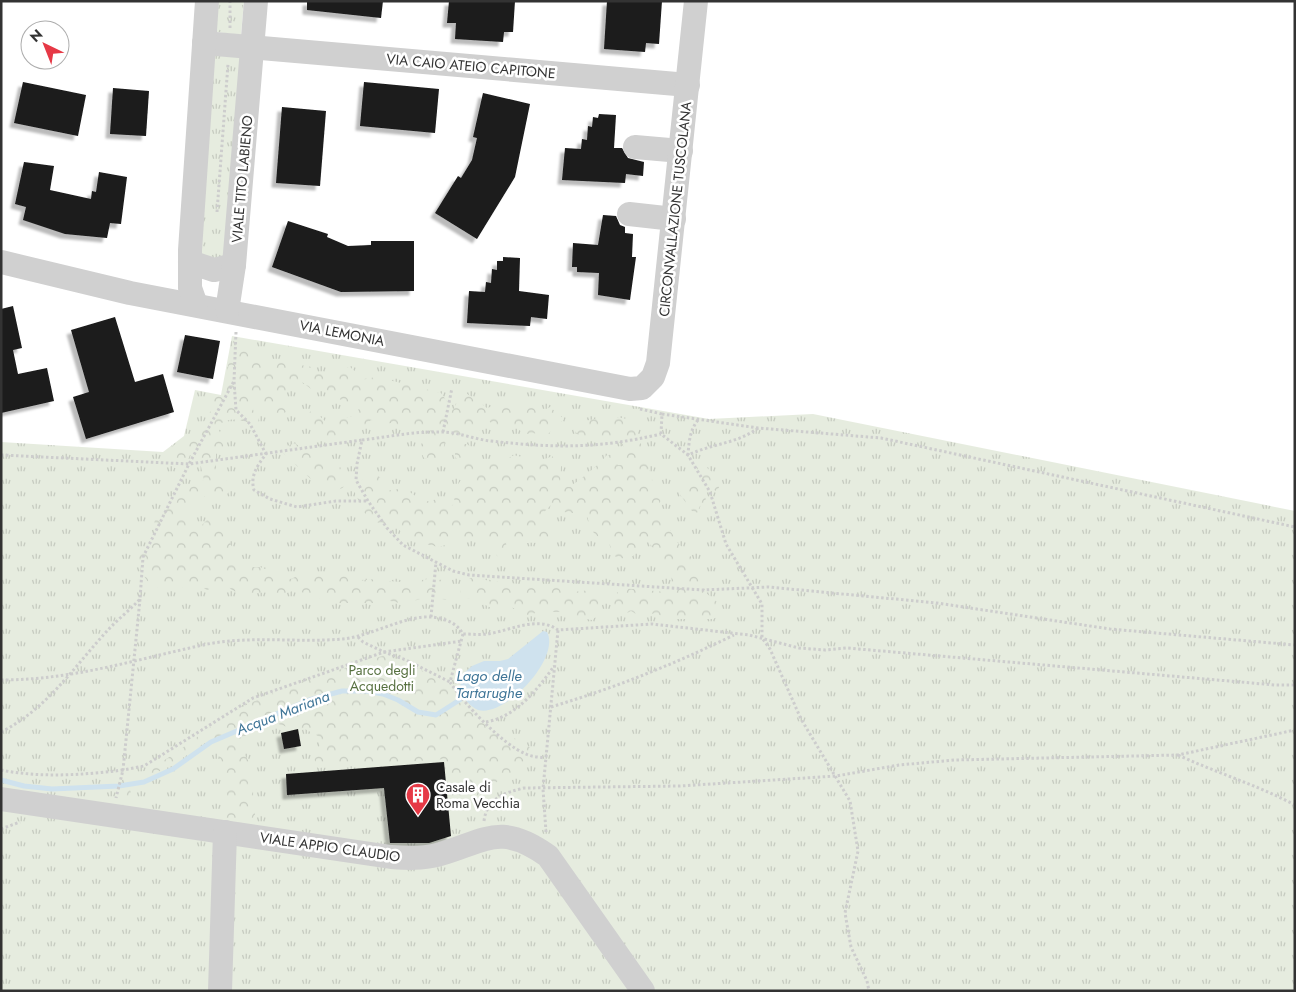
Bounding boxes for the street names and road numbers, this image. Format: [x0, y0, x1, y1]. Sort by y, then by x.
street label: VIA CAIO ATEIO CAPITONE [386, 49, 556, 83]
street label: CIRCONVALLAZIONE TUSCOLANA [654, 100, 696, 318]
street label: VIALE TITO LABIENO [226, 114, 258, 244]
street label: VIA LEMONIA [298, 315, 387, 351]
street label: VIALE APPIO CLAUDIO [258, 827, 402, 867]

